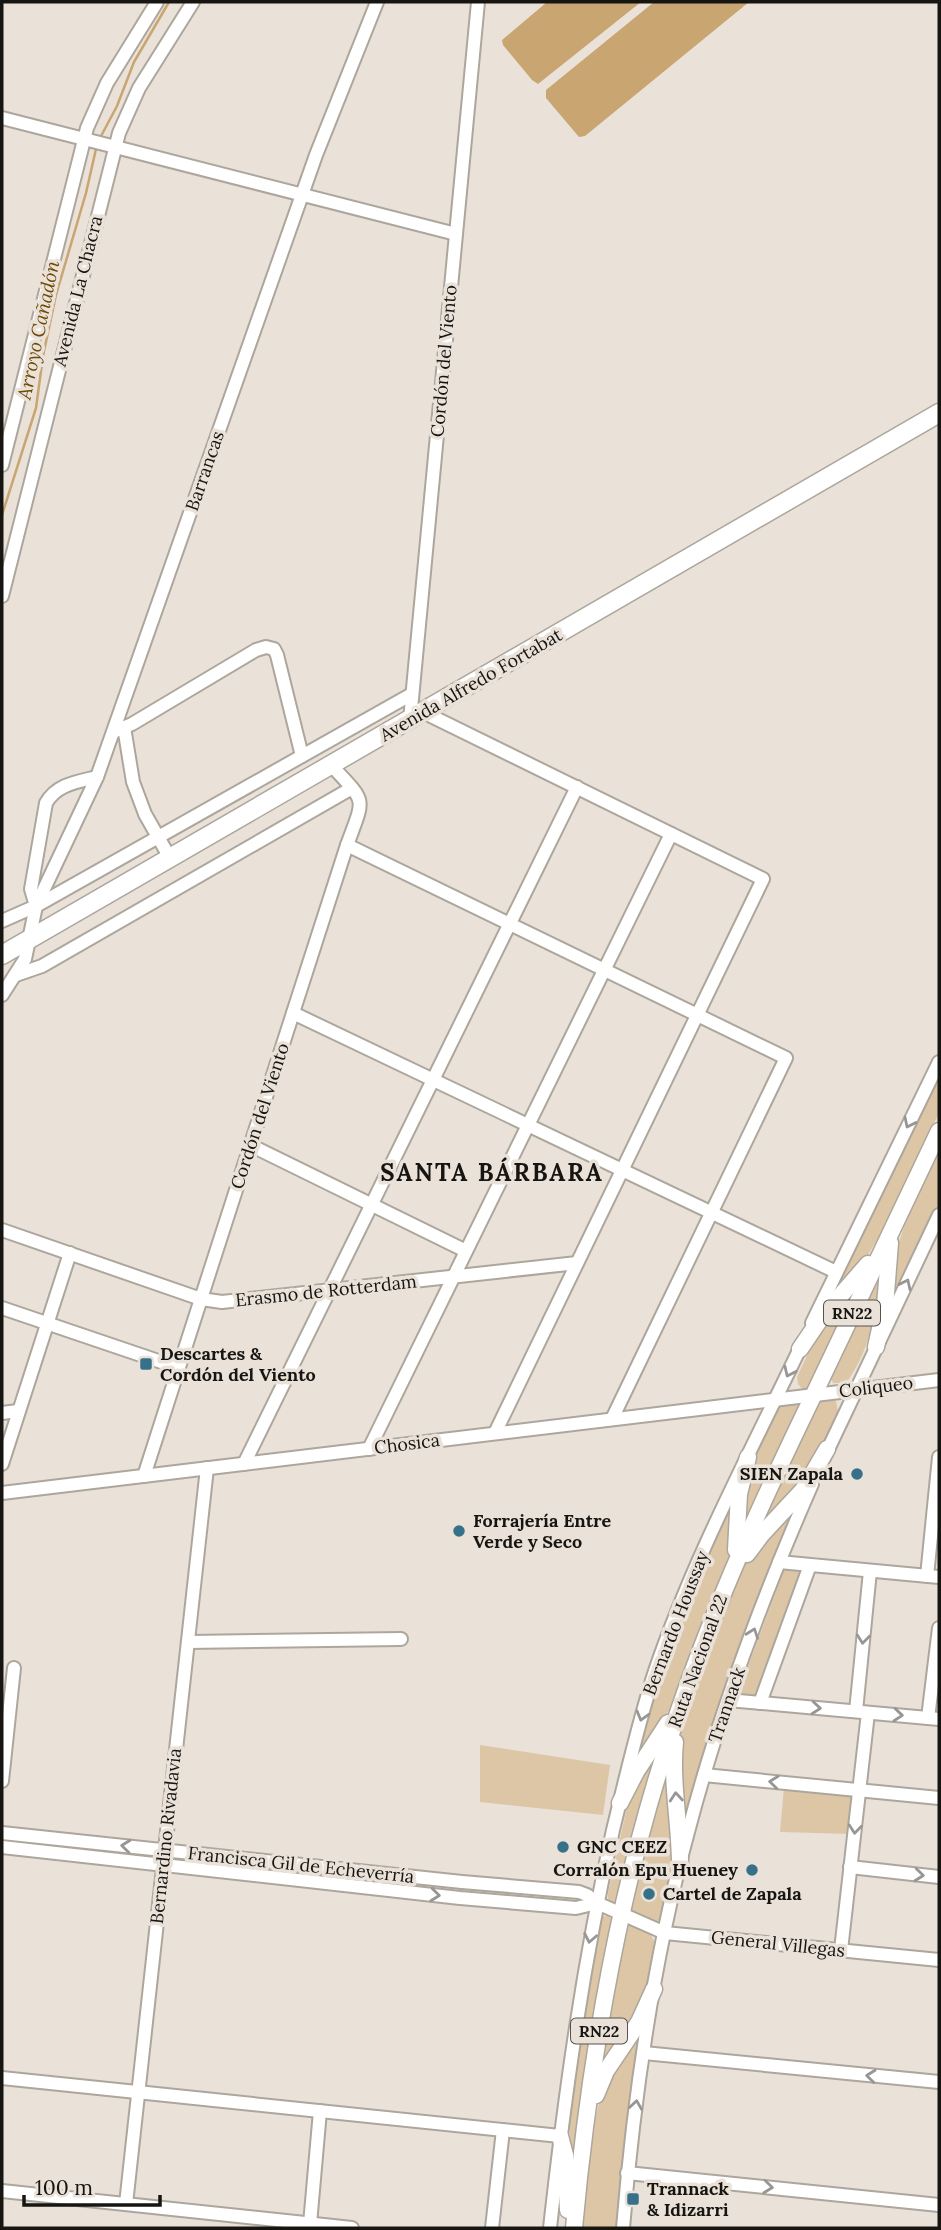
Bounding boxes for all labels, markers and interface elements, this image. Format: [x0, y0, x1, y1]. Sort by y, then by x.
street label: Avenida La Chacra [47, 213, 107, 370]
water label: Arroyo Cañadón [11, 258, 64, 403]
street label: Cordón del Viento [425, 284, 462, 438]
street label: Barrancas [180, 428, 229, 514]
street label: Avenida Alfredo Fortabat [375, 623, 566, 747]
street label: Cordón del Viento [225, 1040, 294, 1192]
one-way arrow [904, 1116, 918, 1128]
district label: SANTA BÁRBARA [380, 1157, 604, 1188]
street label: Erasmo de Rotterdam [234, 1270, 418, 1311]
one-way arrow [897, 1279, 911, 1291]
road number: RN22 [824, 1301, 880, 1326]
place label: Descartes & Cordón del Viento [160, 1342, 316, 1386]
marker: Descartes & Cordón del Viento [138, 1356, 154, 1372]
one-way arrow [783, 1365, 797, 1377]
street label: Coliqueo [838, 1371, 914, 1402]
street label: Chosica [373, 1428, 441, 1459]
place label: SIEN Zapala [740, 1462, 844, 1485]
marker: SIEN Zapala [849, 1466, 865, 1482]
place label: Forrajería Entre Verde y Seco [473, 1509, 612, 1553]
marker: Forrajería Entre Verde y Seco [451, 1523, 467, 1539]
street label: Bernardo Houssay [637, 1547, 714, 1698]
street label: Ruta Nacional 22 [663, 1591, 732, 1731]
one-way arrow [745, 1627, 759, 1639]
one-way arrow [856, 1633, 871, 1644]
street label: Trannack [703, 1664, 750, 1746]
one-way arrow [811, 1700, 822, 1715]
one-way arrow [892, 1707, 903, 1722]
one-way arrow [635, 1710, 650, 1722]
street label: Bernardino Rivadavia [145, 1747, 186, 1925]
one-way arrow [768, 1774, 780, 1789]
one-way arrow [669, 1791, 684, 1802]
one-way arrow [847, 1823, 862, 1835]
place label: GNC CEEZ [577, 1835, 667, 1858]
one-way arrow [120, 1839, 131, 1854]
marker: GNC CEEZ [555, 1839, 571, 1855]
street label: Francisca Gil de Echeverría [187, 1841, 415, 1888]
place label: Corralón Epu Hueney [553, 1858, 738, 1881]
marker: Corralón Epu Hueney [744, 1862, 760, 1878]
one-way arrow [913, 1867, 925, 1882]
place label: Cartel de Zapala [663, 1882, 802, 1905]
marker: Cartel de Zapala [641, 1886, 657, 1902]
one-way arrow [430, 1887, 441, 1902]
street label: General Villegas [710, 1925, 846, 1962]
one-way arrow [584, 1932, 599, 1944]
road number: RN22 [571, 2019, 627, 2044]
one-way arrow [866, 2068, 877, 2083]
one-way arrow [628, 2099, 643, 2111]
scale bar [24, 2164, 161, 2208]
text: 100 m [35, 2174, 93, 2201]
place label: Trannack & Idizarri [647, 2177, 729, 2221]
one-way arrow [763, 2179, 774, 2194]
marker: Trannack & Idizarri [625, 2191, 641, 2207]

